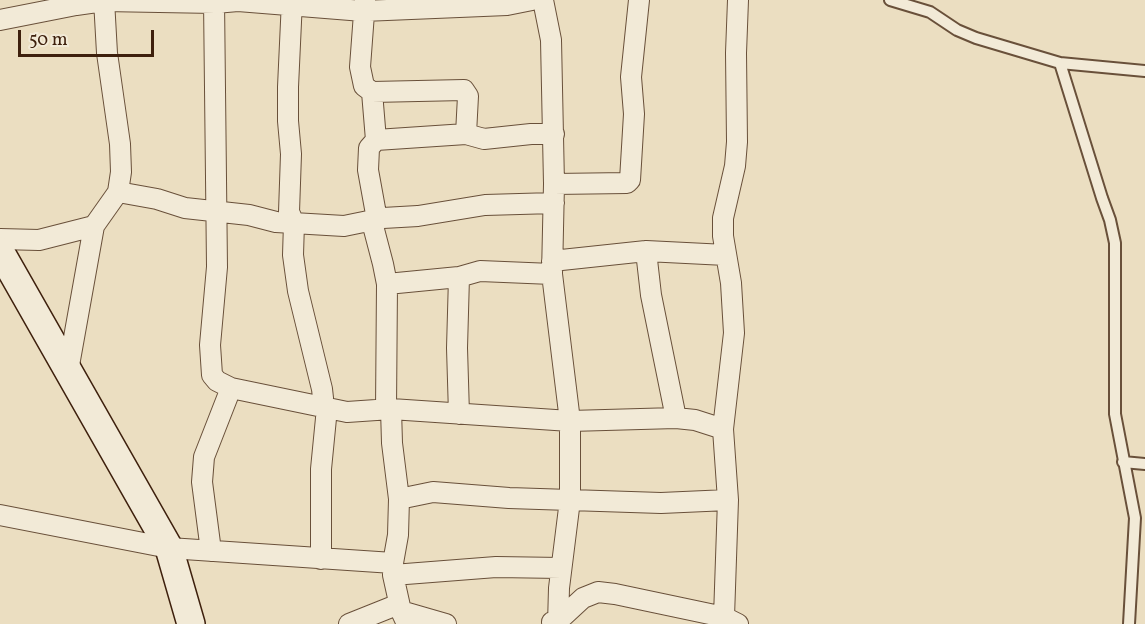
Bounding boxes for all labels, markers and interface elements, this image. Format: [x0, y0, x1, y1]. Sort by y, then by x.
scale bar [21, 18, 158, 56]
text: 50 m [29, 28, 68, 53]

